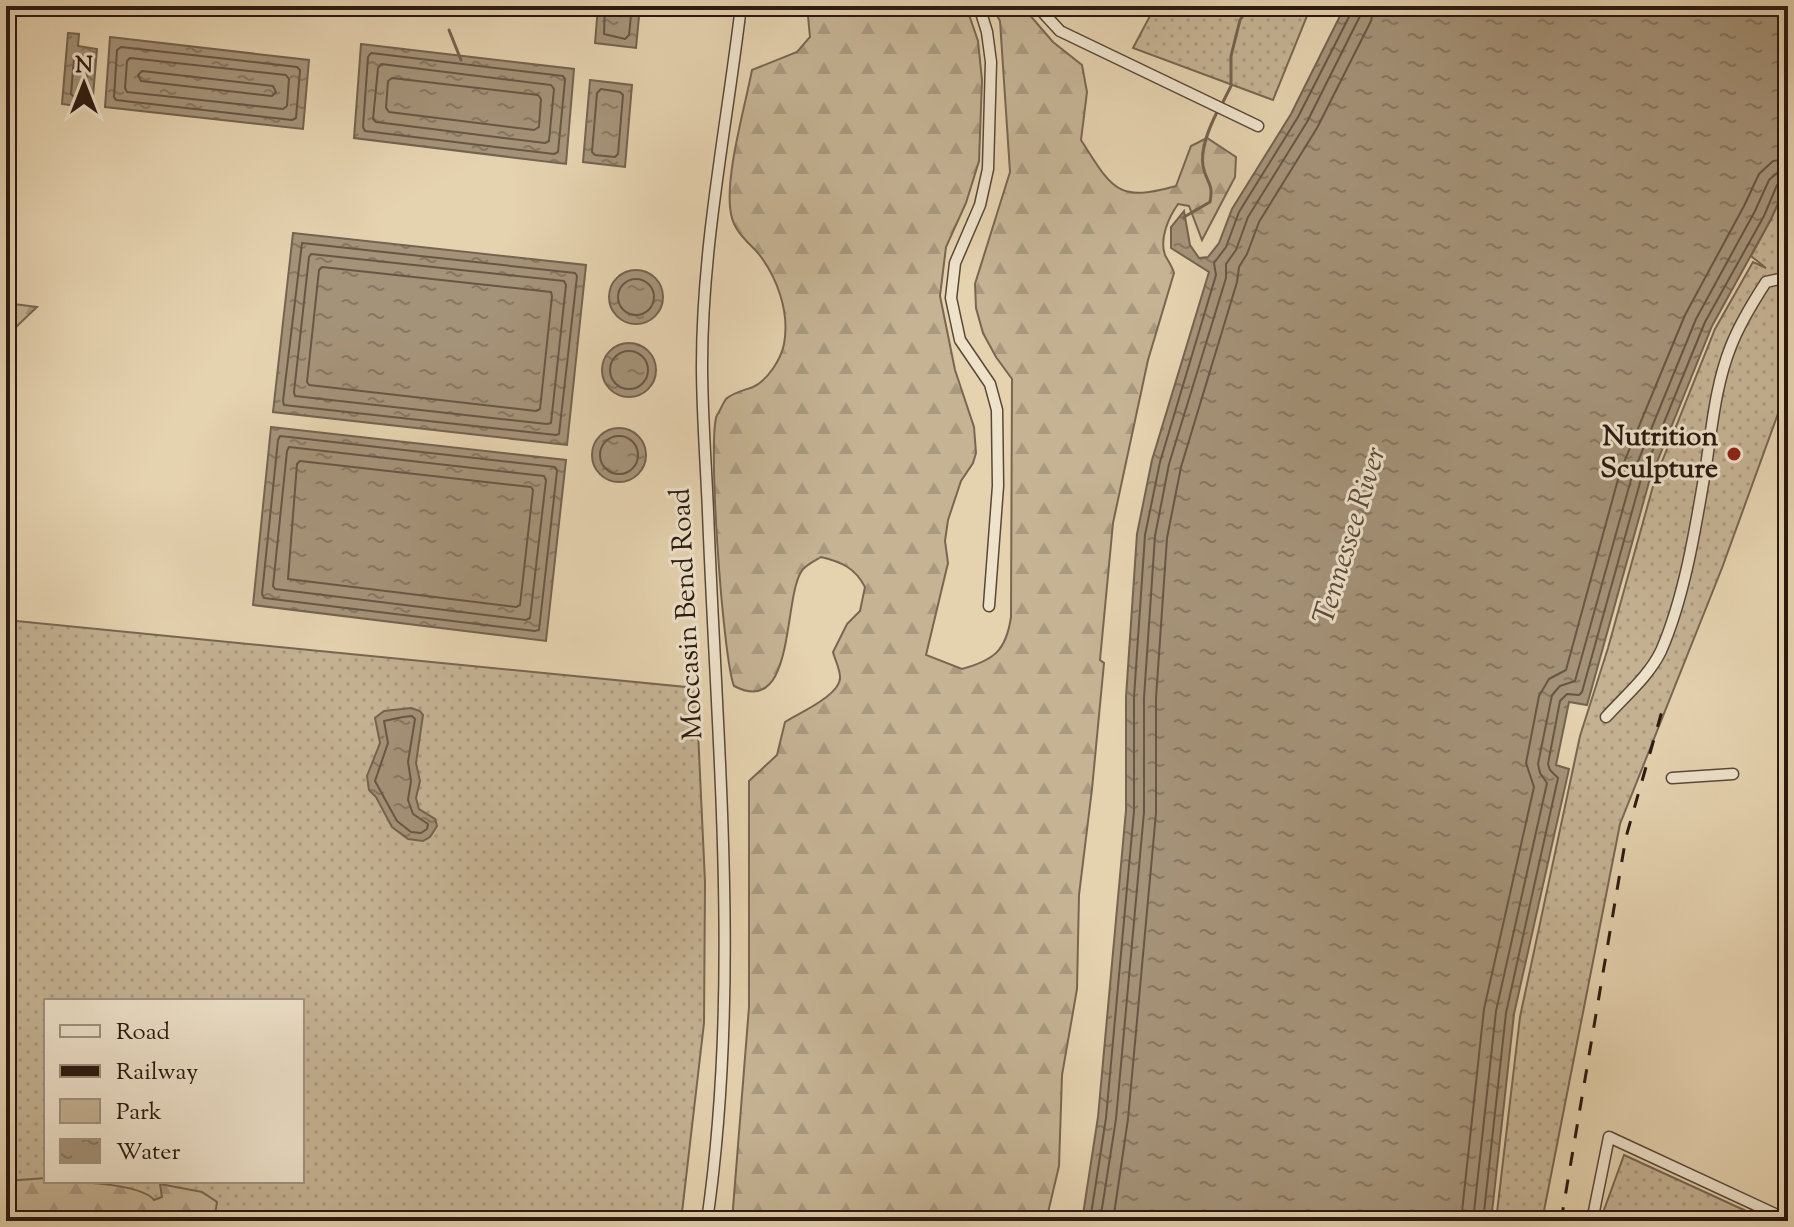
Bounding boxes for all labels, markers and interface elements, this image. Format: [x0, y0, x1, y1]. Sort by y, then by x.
north arrow [44, 44, 124, 124]
text: N [75, 51, 93, 83]
place label: Nutrition Sculpture [1600, 418, 1718, 490]
water label: Tennessee River [1304, 441, 1399, 630]
marker: Nutrition Sculpture [1725, 445, 1743, 463]
street label: Moccasin Bend Road [661, 487, 715, 741]
legend [44, 999, 304, 1183]
text: Road [116, 1016, 170, 1050]
text: Railway [116, 1056, 198, 1090]
text: Park [116, 1096, 162, 1130]
text: Water [116, 1136, 180, 1170]

